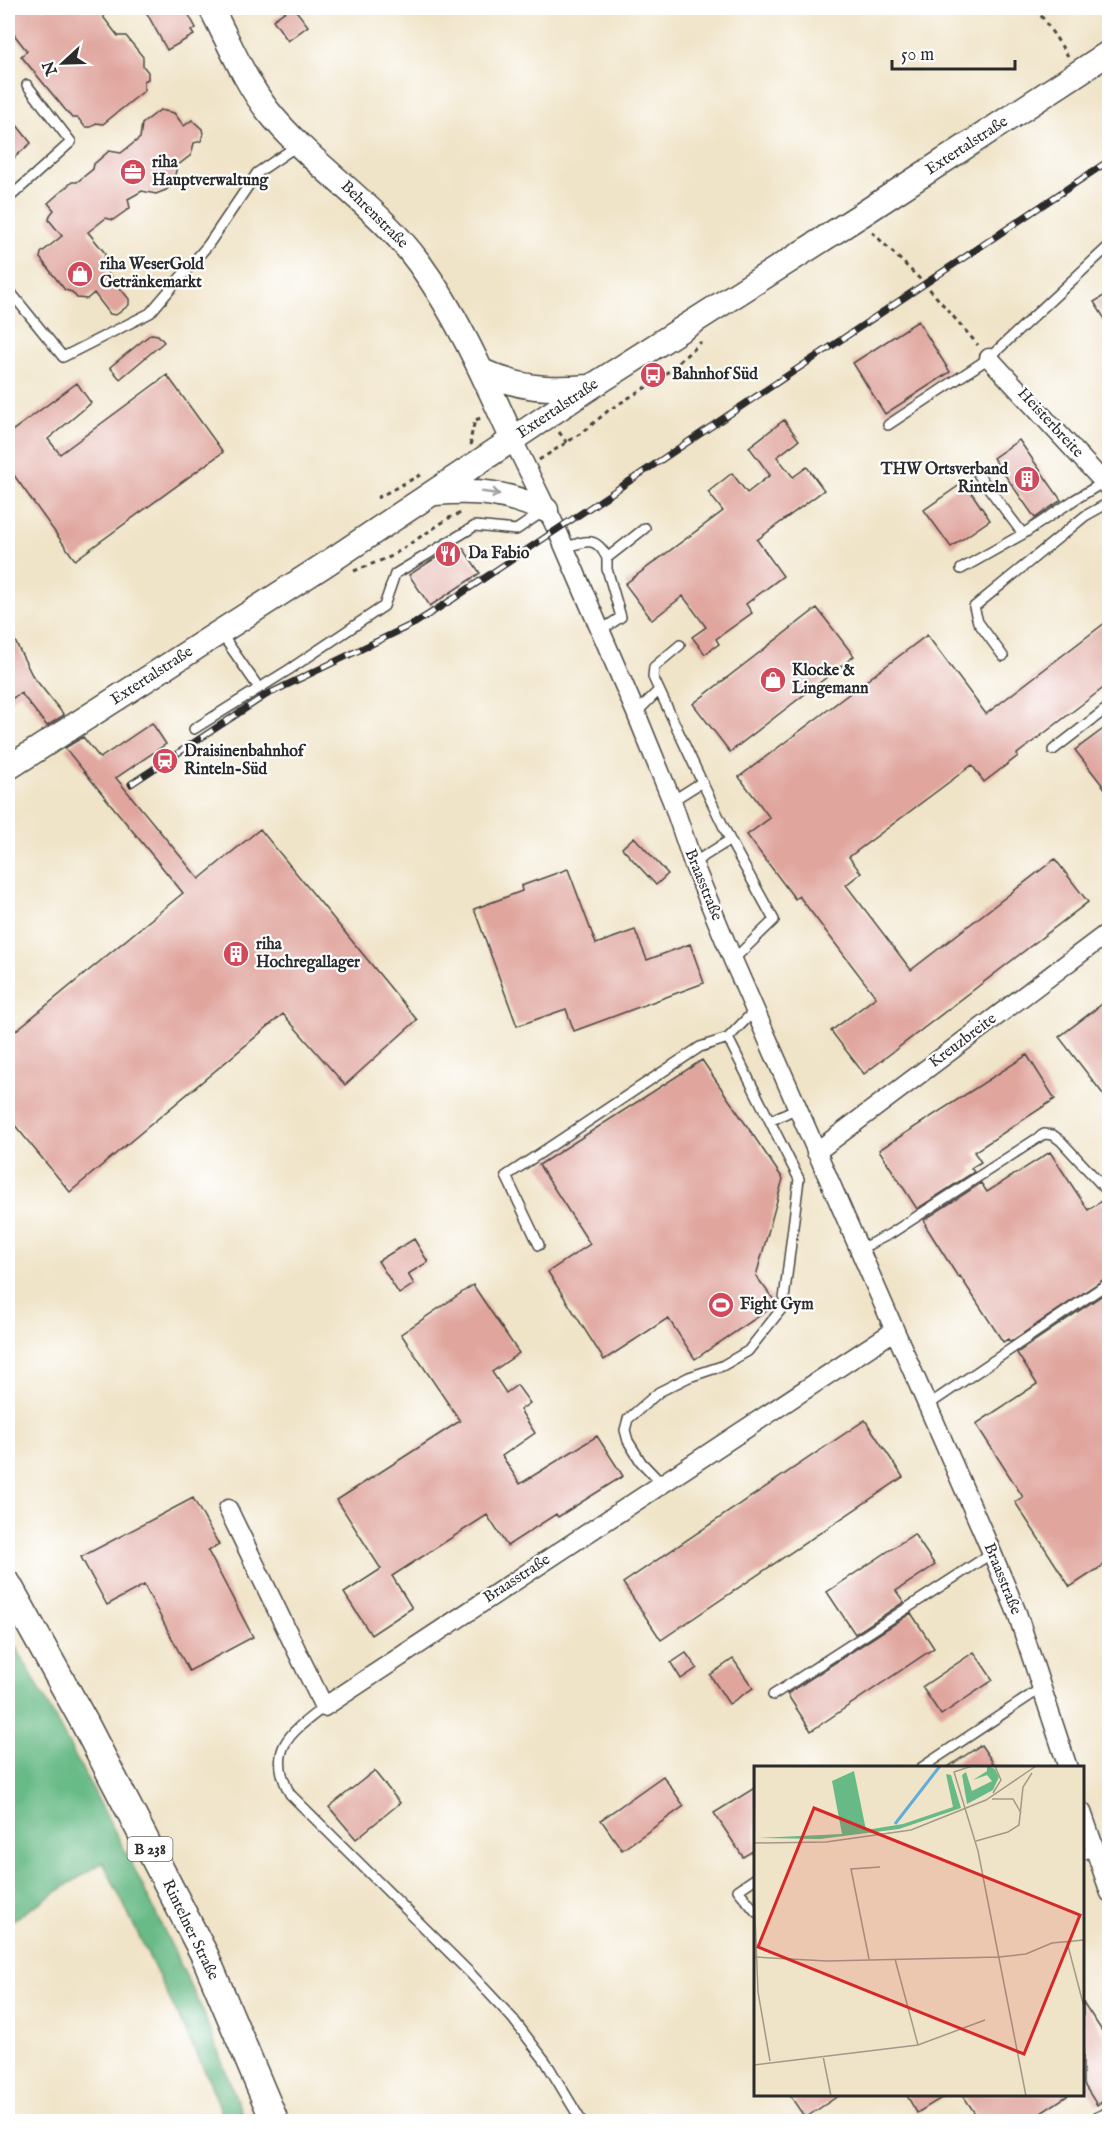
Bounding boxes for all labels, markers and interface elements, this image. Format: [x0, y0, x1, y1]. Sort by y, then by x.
north arrow [33, 33, 93, 93]
scale bar [892, 33, 1015, 71]
text: 50 m [901, 44, 934, 67]
text: N [39, 58, 63, 79]
street label: Extertalstraße [922, 112, 1012, 180]
place label: riha Hauptverwaltung [152, 153, 269, 191]
office icon: riha Hauptverwaltung [118, 157, 148, 187]
street label: Behrenstraße [336, 177, 412, 253]
place label: riha WeserGold Getränkemarkt [100, 255, 204, 293]
shop icon: riha WeserGold Getränkemarkt [65, 259, 95, 289]
bus stop icon: Bahnhof Süd [638, 360, 668, 390]
place label: Bahnhof Süd [672, 365, 758, 385]
street label: Extertalstraße [513, 374, 603, 444]
street label: Heisterbreite [1013, 384, 1087, 462]
place label: THW Ortsverband Rinteln [880, 460, 1008, 498]
building icon: THW Ortsverband Rinteln [1012, 464, 1042, 494]
one-way arrow [480, 488, 500, 499]
restaurant icon: Da Fabio [433, 539, 463, 569]
place label: Da Fabio [468, 544, 530, 564]
street label: Extertalstraße [107, 642, 197, 710]
place label: Klocke & Lingemann [792, 661, 869, 699]
shop icon: Klocke & Lingemann [758, 665, 788, 695]
place label: Draisinenbahnhof Rinteln-Süd [184, 742, 307, 780]
station icon: Draisinenbahnhof Rinteln-Süd [150, 746, 180, 776]
street label: Braasstraße [680, 846, 726, 924]
place label: riha Hochregallager [256, 935, 360, 973]
building icon: riha Hochregallager [221, 939, 251, 969]
street label: Kreuzbreite [925, 1009, 1001, 1073]
sports icon: Fight Gym [706, 1290, 736, 1320]
place label: Fight Gym [740, 1295, 814, 1315]
street label: Braasstraße [979, 1540, 1025, 1618]
street label: Braasstraße [480, 1550, 554, 1608]
inset map [754, 1766, 1084, 2096]
road number: B 238 [128, 1837, 172, 1861]
street label: Rintelner Straße [157, 1876, 223, 1984]

